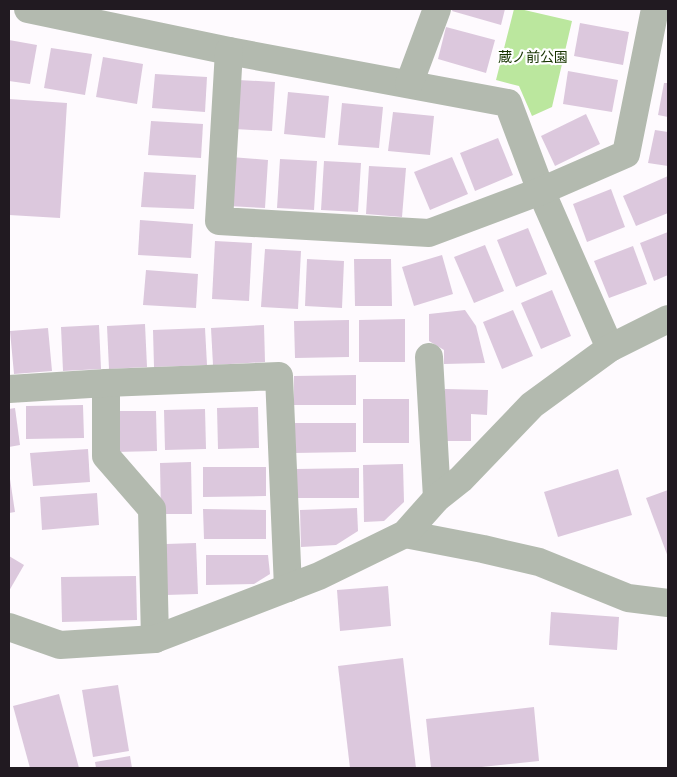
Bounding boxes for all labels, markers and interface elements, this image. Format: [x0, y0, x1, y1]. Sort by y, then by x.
park label: 蔵ノ前公園 [498, 47, 568, 66]

